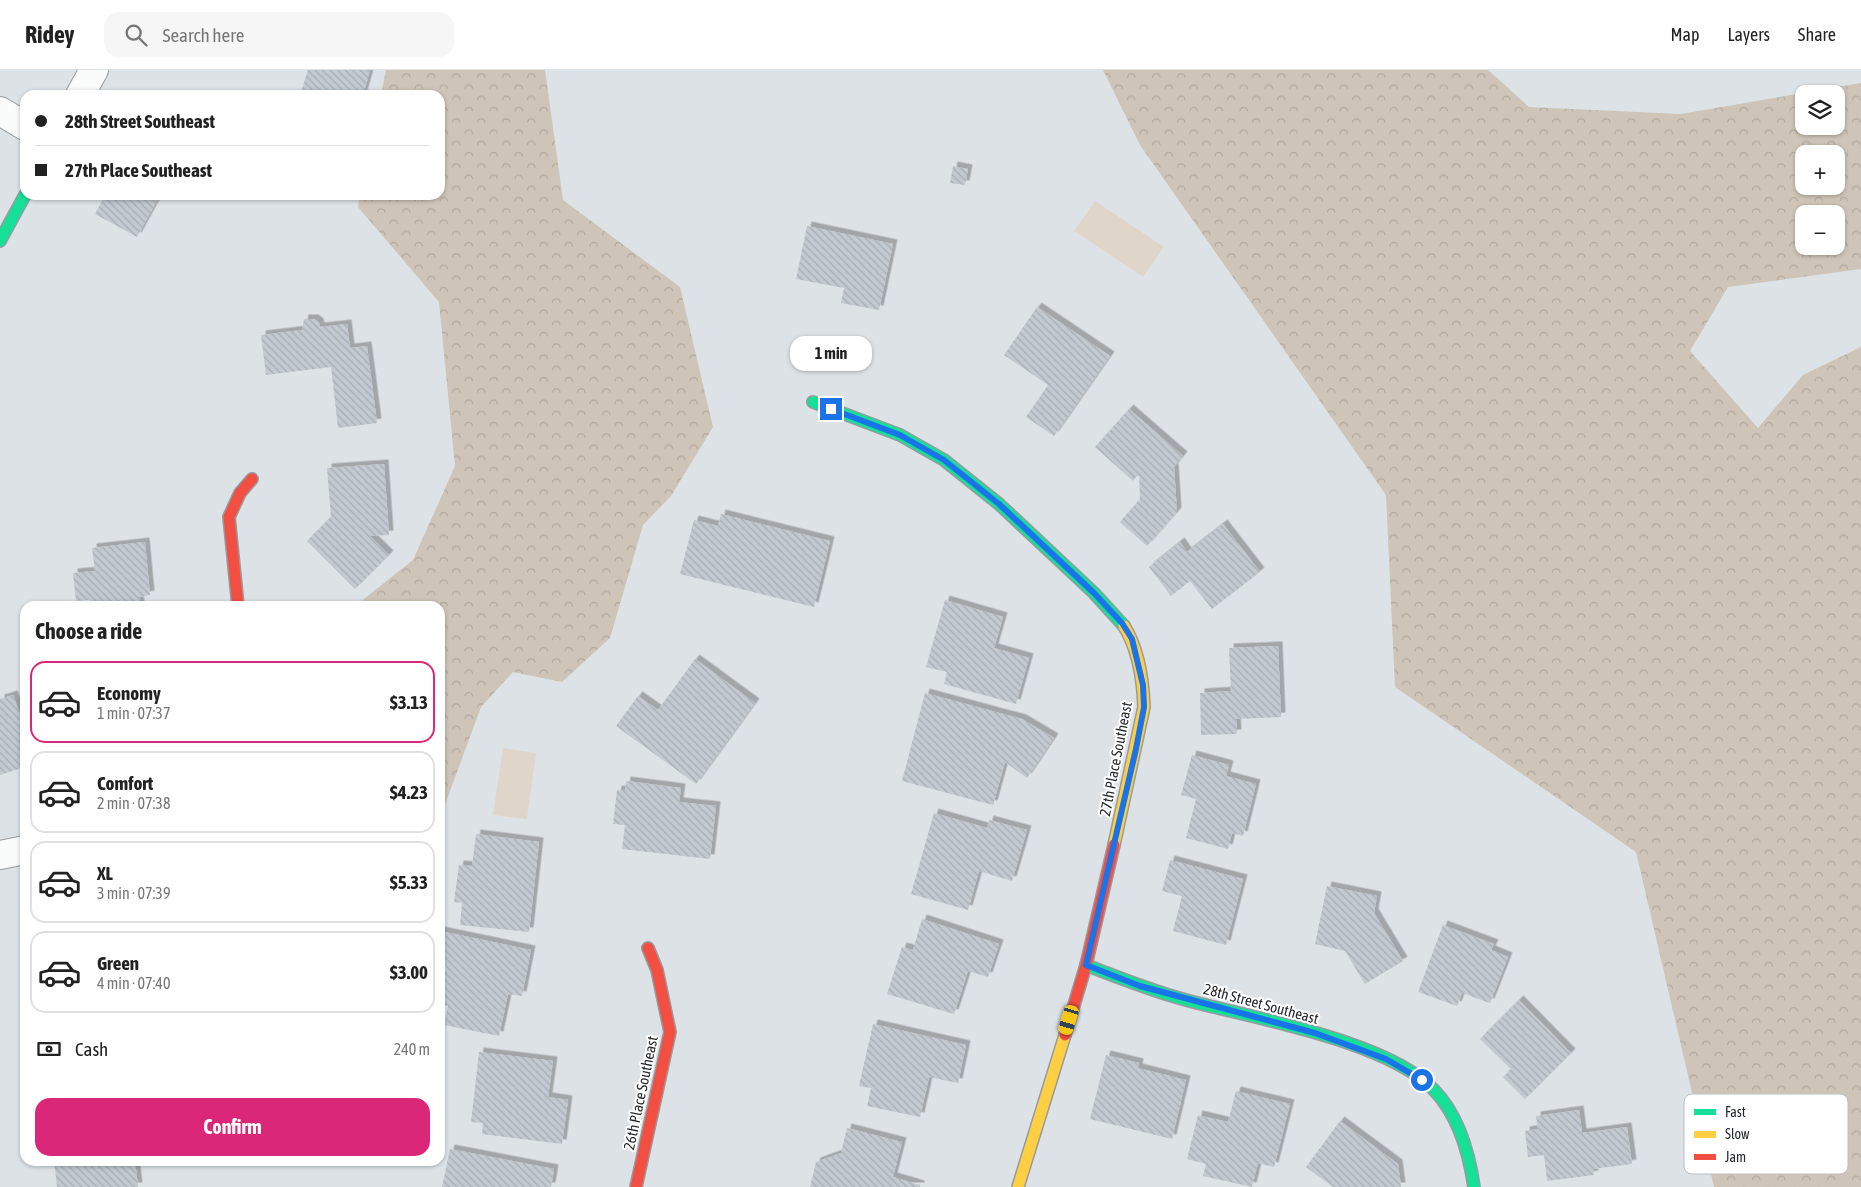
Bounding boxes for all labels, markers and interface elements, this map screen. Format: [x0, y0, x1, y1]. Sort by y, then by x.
search box [104, 12, 454, 57]
text: Ridey [25, 21, 74, 48]
icon: search [122, 21, 150, 49]
text: Search here [162, 24, 244, 46]
text: Map [1670, 24, 1699, 45]
text: Layers [1727, 24, 1770, 45]
text: Share [1798, 24, 1836, 45]
map controls [1795, 85, 1845, 255]
button: layers [1795, 85, 1845, 135]
text: 28th Street Southeast [65, 110, 215, 132]
button: + [1795, 145, 1845, 195]
text: 27th Place Southeast [65, 159, 212, 181]
button: − [1795, 205, 1845, 255]
callout: 1 min [790, 336, 872, 372]
text: 1 min [815, 344, 847, 362]
route end [820, 398, 842, 420]
text: Choose a ride [35, 618, 142, 644]
icon: car [37, 680, 82, 725]
text: Economy [97, 682, 161, 704]
text: $3.13 [390, 691, 428, 713]
street label: 27th Place Southeast [1096, 700, 1135, 817]
text: 1 min · 07:37 [97, 704, 170, 722]
icon: car [37, 770, 82, 815]
text: Comfort [97, 772, 153, 794]
text: $4.23 [390, 781, 428, 803]
text: 2 min · 07:38 [97, 794, 170, 812]
icon: car [37, 860, 82, 905]
text: XL [97, 862, 113, 884]
text: $5.33 [390, 871, 428, 893]
text: 3 min · 07:39 [97, 884, 170, 902]
icon: car [37, 950, 82, 995]
text: Green [97, 952, 139, 974]
text: $3.00 [390, 961, 428, 983]
text: 4 min · 07:40 [97, 974, 170, 992]
street label: 28th Street Southeast [1202, 980, 1320, 1027]
car [1057, 1003, 1080, 1037]
street label: 26th Place Southeast [620, 1034, 661, 1151]
icon: cash [35, 1035, 63, 1063]
text: Cash [75, 1038, 108, 1060]
text: 240 m [394, 1040, 430, 1058]
route start [1411, 1069, 1433, 1091]
legend [1684, 1094, 1848, 1174]
button: Confirm [35, 1098, 430, 1156]
text: Fast [1725, 1104, 1746, 1120]
text: Slow [1725, 1126, 1750, 1142]
text: Jam [1725, 1149, 1746, 1165]

